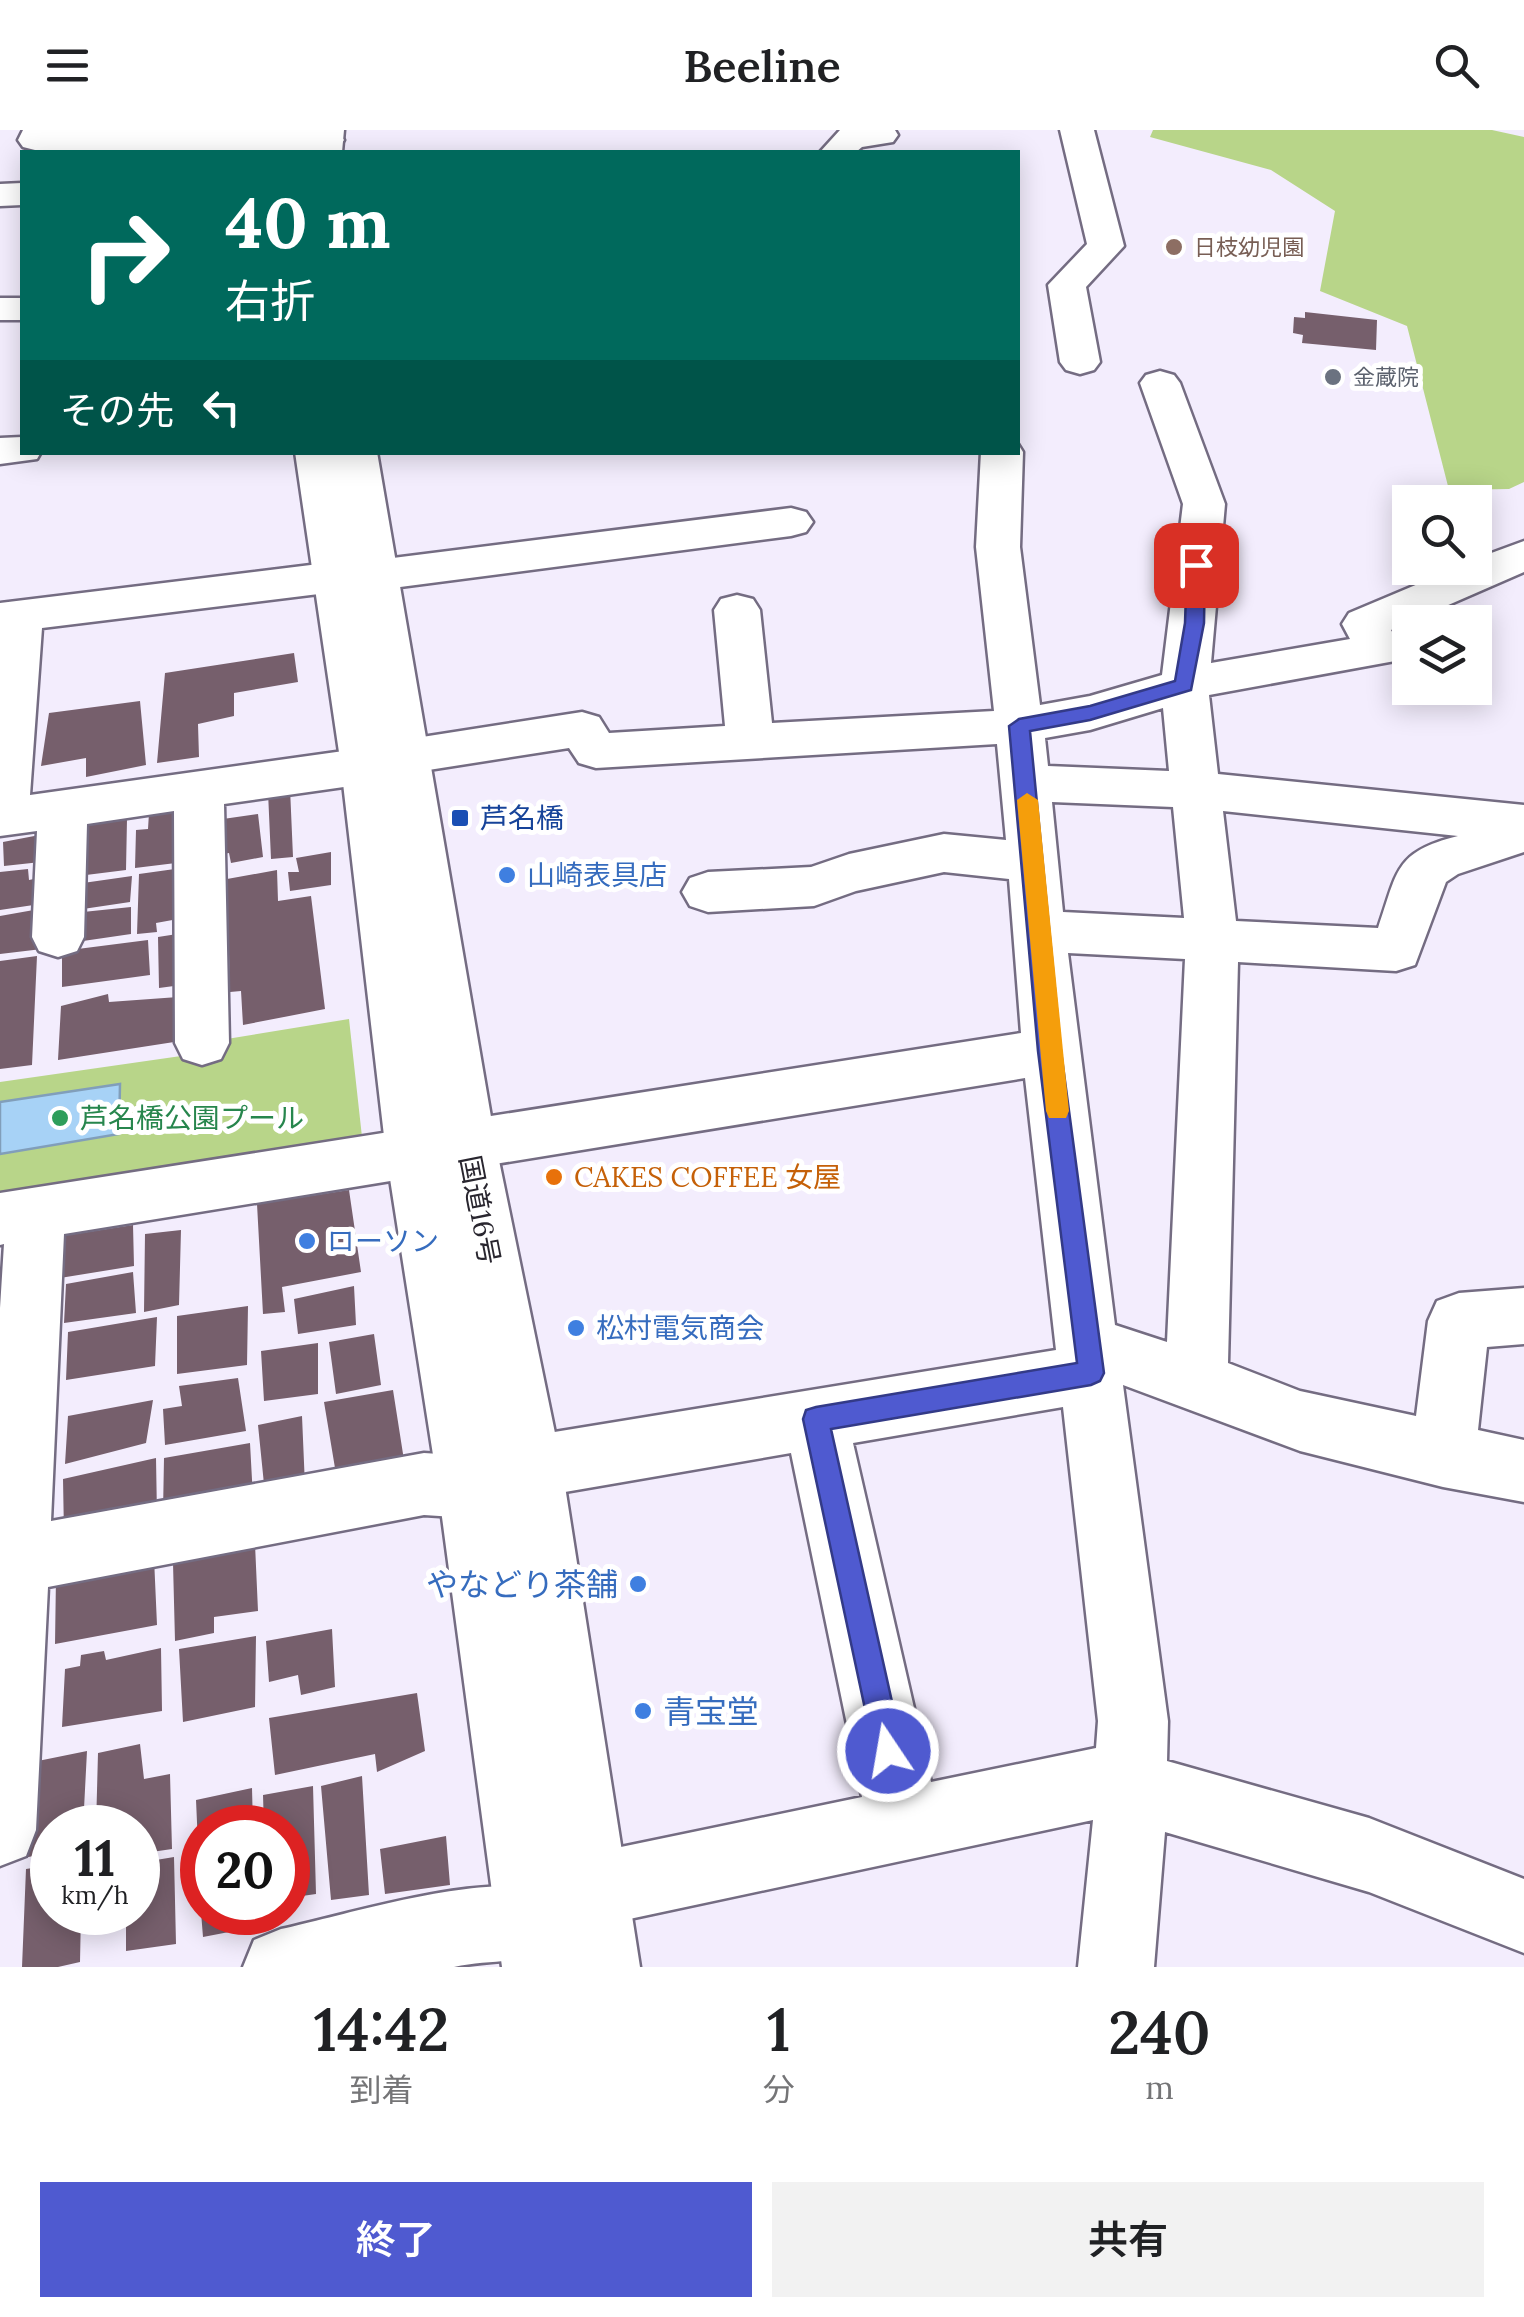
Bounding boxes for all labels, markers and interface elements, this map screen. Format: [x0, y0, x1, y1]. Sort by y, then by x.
text: Beeline [683, 37, 841, 94]
icon: menu [40, 38, 95, 93]
icon: search [1429, 38, 1484, 93]
text: 40 m [225, 178, 391, 267]
icon: right [60, 190, 190, 320]
place label: 日枝幼児園 [1194, 233, 1304, 261]
marker: 日枝幼児園 [1163, 236, 1185, 258]
text: 右折 [225, 272, 315, 329]
place label: 金蔵院 [1353, 363, 1419, 391]
marker: 金蔵院 [1322, 366, 1344, 388]
icon: left [194, 380, 249, 435]
text: その先 [60, 386, 174, 434]
map controls [1392, 485, 1492, 705]
button: search [1392, 485, 1492, 585]
pin [1154, 523, 1239, 608]
icon: arrive [1169, 538, 1224, 593]
button: layers [1392, 605, 1492, 705]
place label: 芦名橋 [480, 800, 564, 836]
marker: 芦名橋 [449, 807, 471, 829]
place label: 山崎表具店 [527, 857, 667, 893]
marker: 山崎表具店 [496, 864, 518, 886]
place label: 芦名橋公園プール [80, 1100, 304, 1136]
marker: 芦名橋公園プール [49, 1107, 71, 1129]
street label: 国道16号 [452, 1152, 508, 1268]
place label: CAKES COFFEE 女屋 [574, 1159, 841, 1195]
marker: CAKES COFFEE 女屋 [543, 1166, 565, 1188]
place label: ローソン [327, 1223, 439, 1259]
marker: ローソン [296, 1230, 318, 1252]
place label: 松村電気商会 [596, 1310, 764, 1346]
marker: 松村電気商会 [565, 1317, 587, 1339]
place label: やなどり茶舗 [426, 1564, 618, 1605]
marker: やなどり茶舗 [627, 1573, 649, 1595]
place label: 青宝堂 [663, 1691, 759, 1732]
position arrow [836, 1699, 940, 1803]
marker: 青宝堂 [632, 1700, 654, 1722]
speed limit sign: 20 [180, 1805, 310, 1935]
text: 11 [75, 1826, 115, 1890]
text: km/h [61, 1879, 129, 1911]
text: 14:42 [313, 1991, 449, 2067]
text: 1 [767, 1991, 791, 2067]
text: 240 [1108, 1994, 1211, 2070]
text: m [1145, 2067, 1174, 2108]
text: 到着 [349, 2069, 413, 2110]
text: 分 [763, 2069, 795, 2110]
button: 終了 [40, 2182, 752, 2297]
button: 共有 [772, 2182, 1484, 2297]

